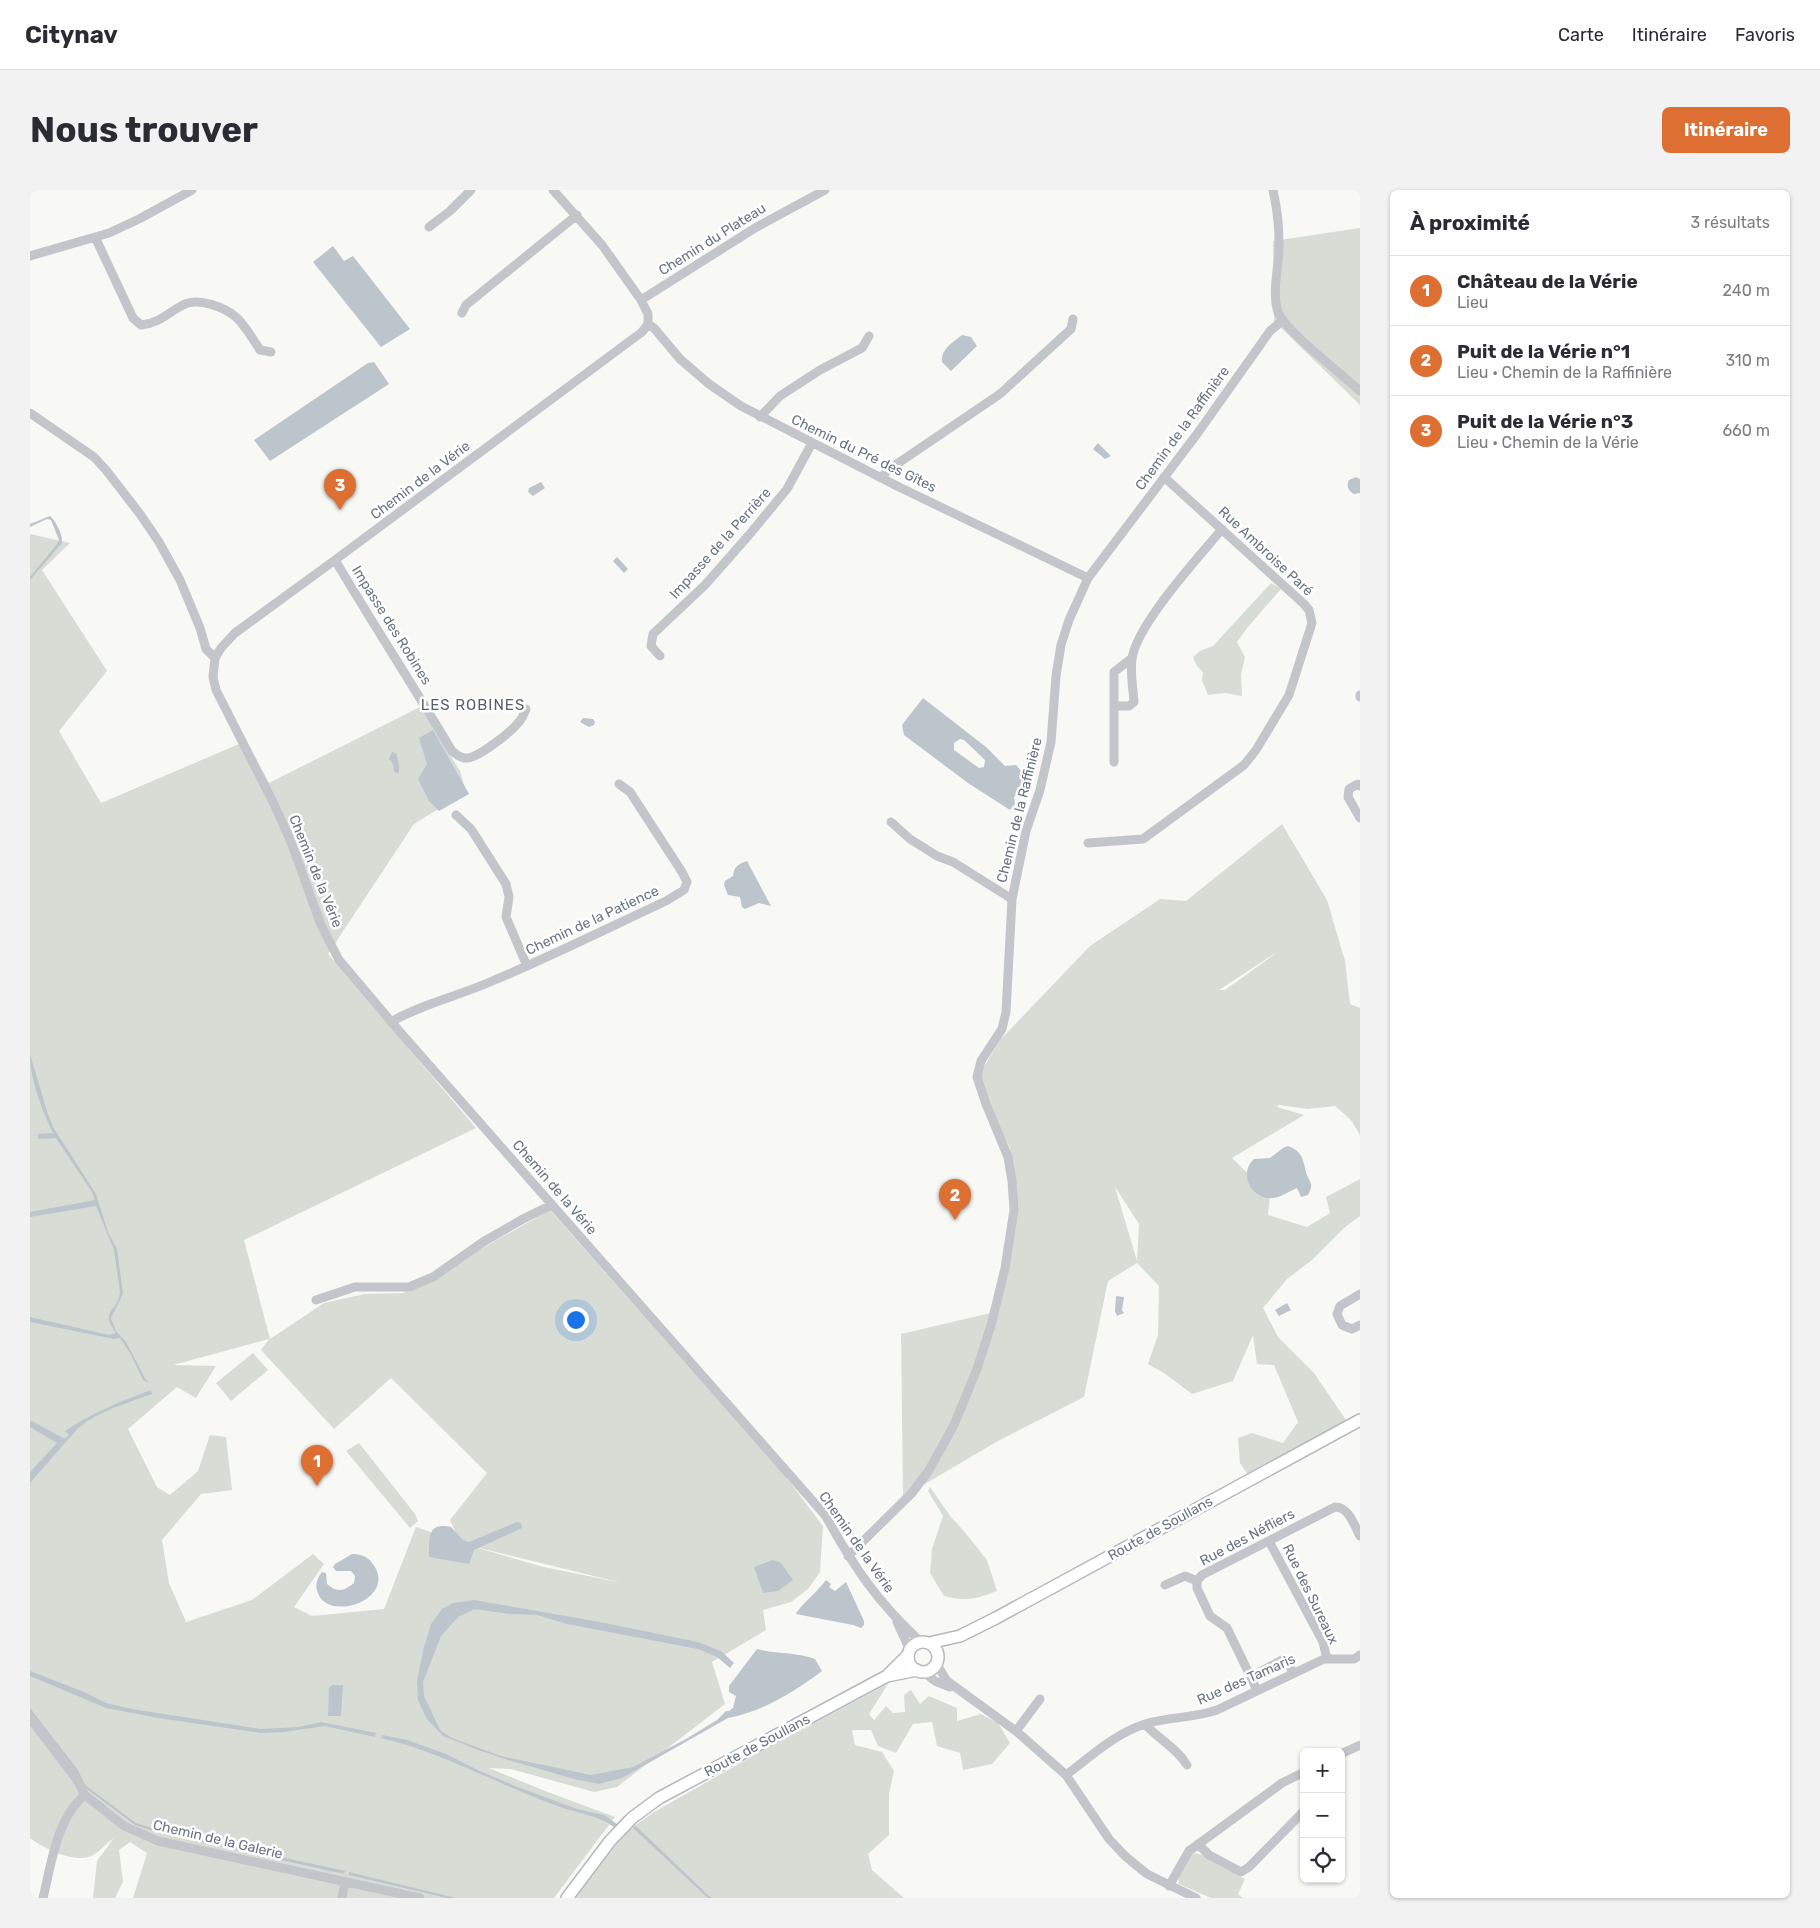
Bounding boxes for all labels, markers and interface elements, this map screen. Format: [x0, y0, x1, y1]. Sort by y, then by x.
text: Citynav [25, 21, 118, 49]
text: Carte [1558, 24, 1604, 46]
text: Itinéraire [1632, 24, 1707, 46]
text: Favoris [1735, 24, 1795, 46]
button: Itinéraire [1662, 107, 1790, 153]
text: Nous trouver [30, 109, 258, 151]
street label: Chemin du Plateau [656, 200, 769, 279]
text: À proximité [1410, 210, 1530, 235]
text: 3 résultats [1690, 213, 1770, 232]
text: Château de la Vérie [1457, 270, 1638, 293]
text: 1 [1422, 281, 1430, 300]
text: 240 m [1723, 281, 1770, 300]
text: Lieu [1457, 293, 1488, 312]
text: Puit de la Vérie n°1 [1457, 340, 1630, 363]
text: 2 [1421, 351, 1431, 370]
text: 310 m [1726, 351, 1770, 370]
street label: Chemin de la Raffinière [1132, 363, 1233, 494]
text: Lieu · Chemin de la Raffinière [1457, 363, 1672, 382]
text: Puit de la Vérie n°3 [1457, 410, 1633, 433]
street label: Chemin du Pré des Gîtes [789, 411, 939, 496]
text: 3 [1421, 421, 1431, 440]
text: 660 m [1722, 421, 1770, 440]
text: Lieu · Chemin de la Vérie [1457, 433, 1639, 452]
street label: Chemin de la Vérie [367, 437, 473, 523]
pin: 3 [324, 469, 356, 510]
street label: Impasse de la Perrière [666, 484, 775, 602]
street label: Rue Ambroise Paré [1215, 503, 1317, 600]
street label: Impasse des Robines [348, 563, 435, 688]
district label: LES ROBINES [421, 696, 525, 714]
street label: Chemin de la Raffinière [993, 736, 1046, 885]
street label: Chemin de la Vérie [285, 812, 346, 930]
street label: Chemin de la Patience [523, 882, 662, 959]
street label: Chemin de la Vérie [509, 1136, 601, 1238]
pin: 2 [939, 1179, 971, 1220]
your location [563, 1307, 589, 1333]
pin: 1 [301, 1445, 333, 1486]
street label: Chemin de la Vérie [815, 1488, 898, 1596]
street label: Route de Soullans [1105, 1493, 1216, 1564]
street label: Rue des Néfliers [1197, 1505, 1298, 1570]
street label: Rue des Sureaux [1279, 1541, 1342, 1648]
street label: Rue des Tamaris [1194, 1650, 1298, 1709]
street label: Route de Soullans [701, 1710, 813, 1780]
map controls [1300, 1748, 1345, 1883]
button: + [1300, 1748, 1345, 1793]
button: − [1300, 1793, 1345, 1838]
street label: Chemin de la Galerie [151, 1816, 285, 1863]
button: locate [1300, 1838, 1345, 1883]

